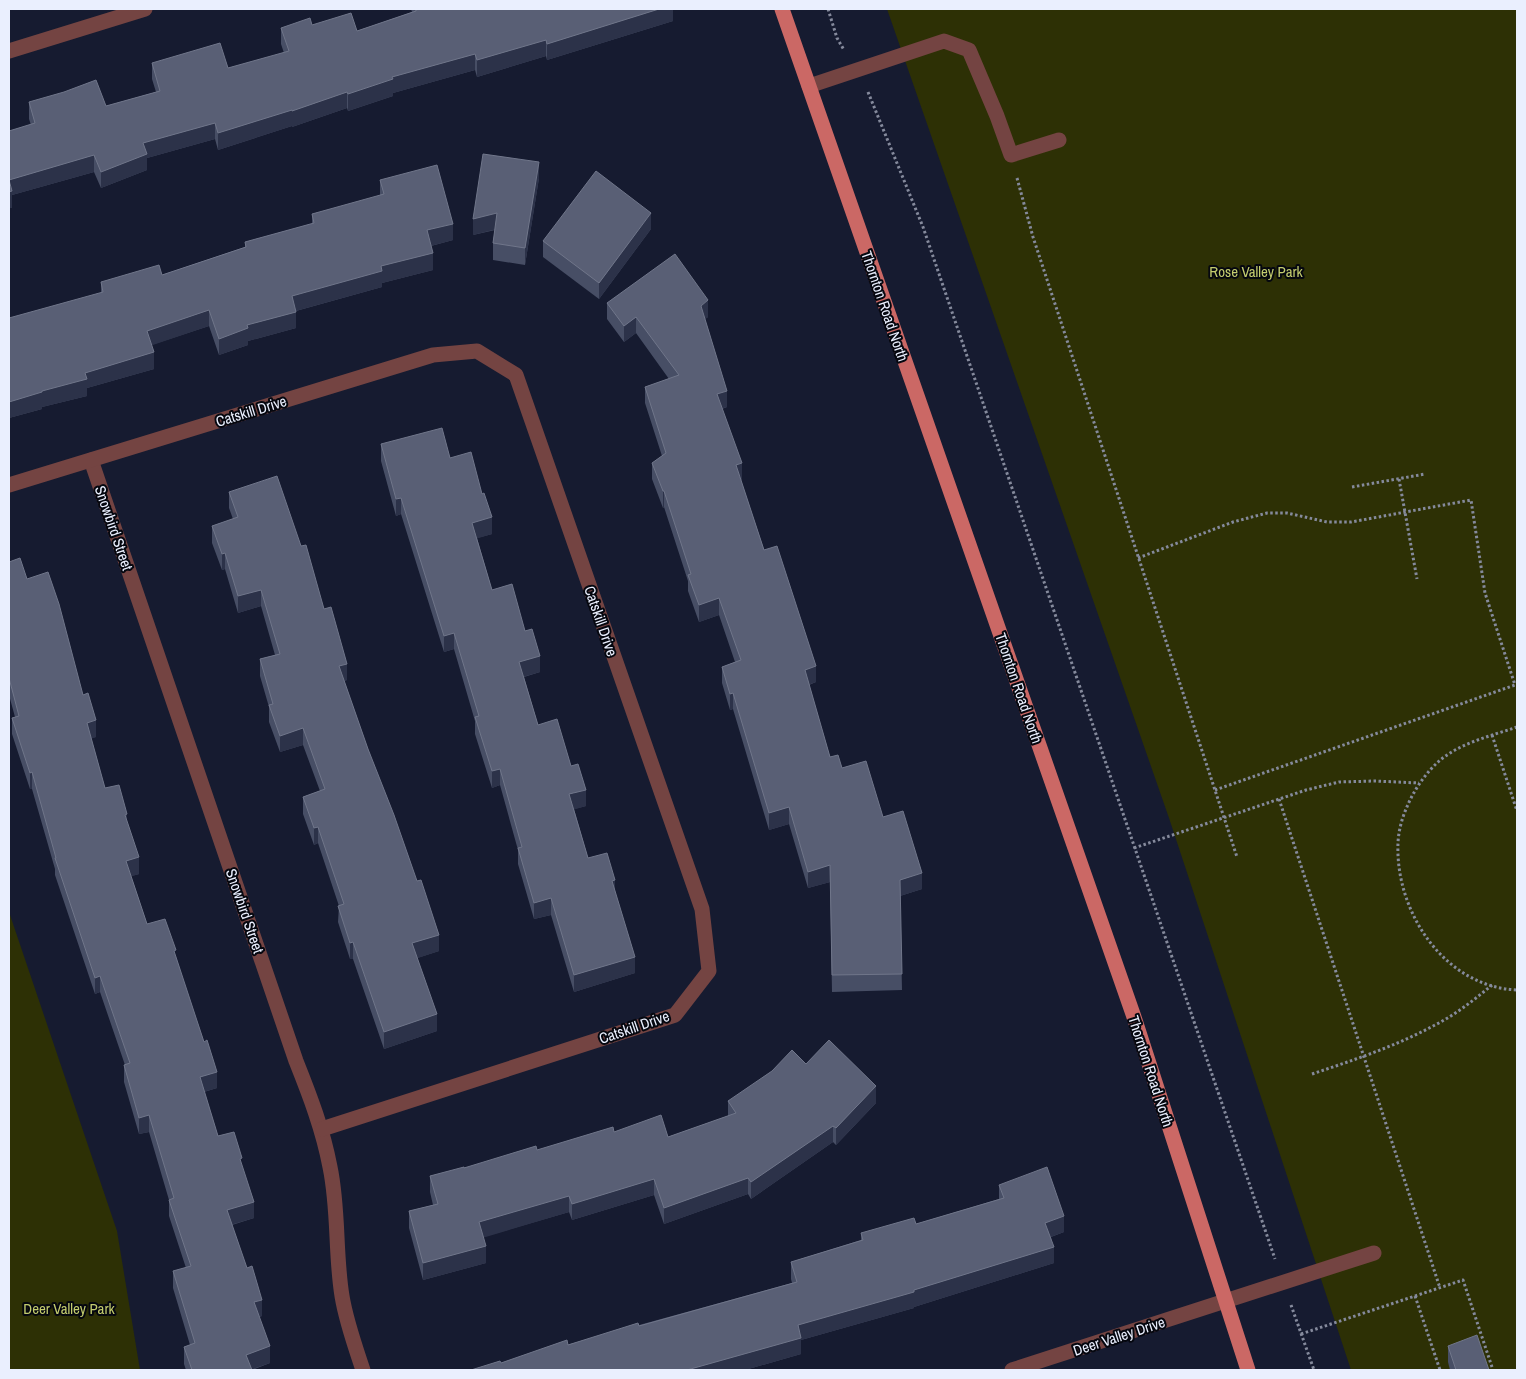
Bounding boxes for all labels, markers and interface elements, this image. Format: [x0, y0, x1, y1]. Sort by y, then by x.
street label: Thornton Road North [856, 248, 914, 364]
park label: Rose Valley Park [1209, 261, 1304, 282]
street label: Catskill Drive [213, 390, 289, 432]
street label: Snowbird Street [90, 483, 138, 574]
street label: Catskill Drive [579, 583, 623, 659]
street label: Thornton Road North [990, 630, 1048, 746]
street label: Snowbird Street [221, 866, 269, 957]
street label: Catskill Drive [596, 1005, 672, 1049]
street label: Thornton Road North [1123, 1013, 1179, 1129]
park label: Deer Valley Park [23, 1298, 116, 1319]
street label: Deer Valley Drive [1070, 1311, 1168, 1361]

